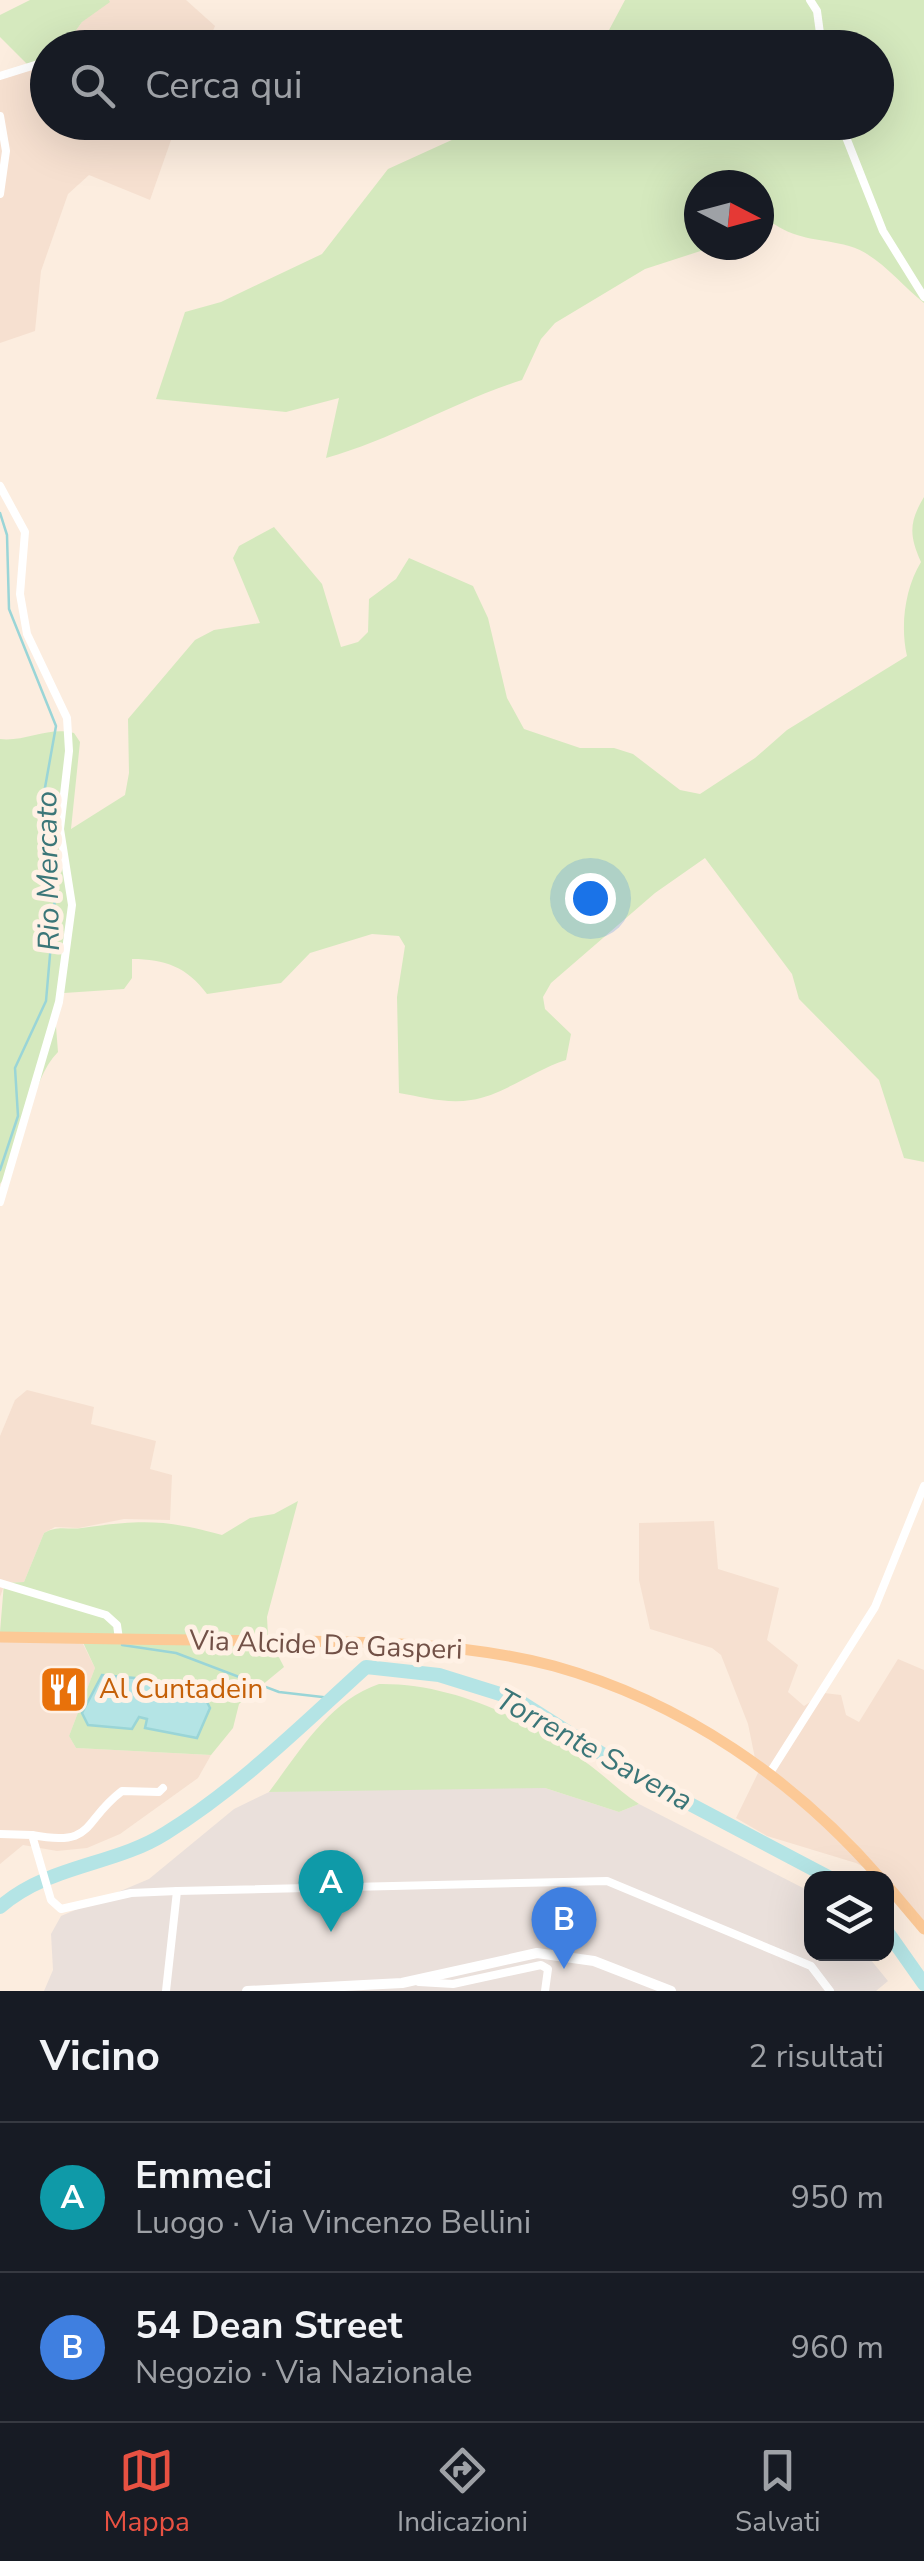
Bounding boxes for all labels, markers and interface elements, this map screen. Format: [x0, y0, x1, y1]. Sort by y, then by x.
search box [30, 30, 894, 140]
icon: search [65, 58, 120, 113]
text: Cerca qui [145, 60, 302, 111]
north arrow [684, 170, 774, 260]
water label: Rio Mercato [26, 791, 70, 951]
your location [565, 873, 616, 924]
street label: Via Alcide De Gasperi [188, 1621, 463, 1669]
restaurant icon: Al Cuntadein [38, 1663, 90, 1715]
place label: Al Cuntadein [99, 1670, 263, 1708]
water label: Torrente Savena [488, 1679, 700, 1821]
pin: A [298, 1850, 364, 1932]
map controls [804, 1871, 894, 1961]
button: layers [804, 1871, 894, 1961]
pin: B [532, 1886, 596, 1969]
text: Vicino [40, 2028, 160, 2085]
text: 2 risultati [748, 2035, 884, 2078]
text: Emmeci [135, 2150, 273, 2201]
text: A [61, 2176, 84, 2219]
text: 950 m [791, 2176, 884, 2219]
text: Luogo · Via Vincenzo Bellini [135, 2201, 531, 2244]
text: 54 Dean Street [135, 2300, 402, 2351]
text: B [61, 2326, 84, 2369]
text: 960 m [791, 2326, 884, 2369]
text: Negozio · Via Nazionale [135, 2351, 473, 2394]
tab: Mappa [104, 2443, 190, 2541]
tab: Indicazioni [397, 2443, 528, 2541]
tab: Salvati [735, 2443, 820, 2541]

